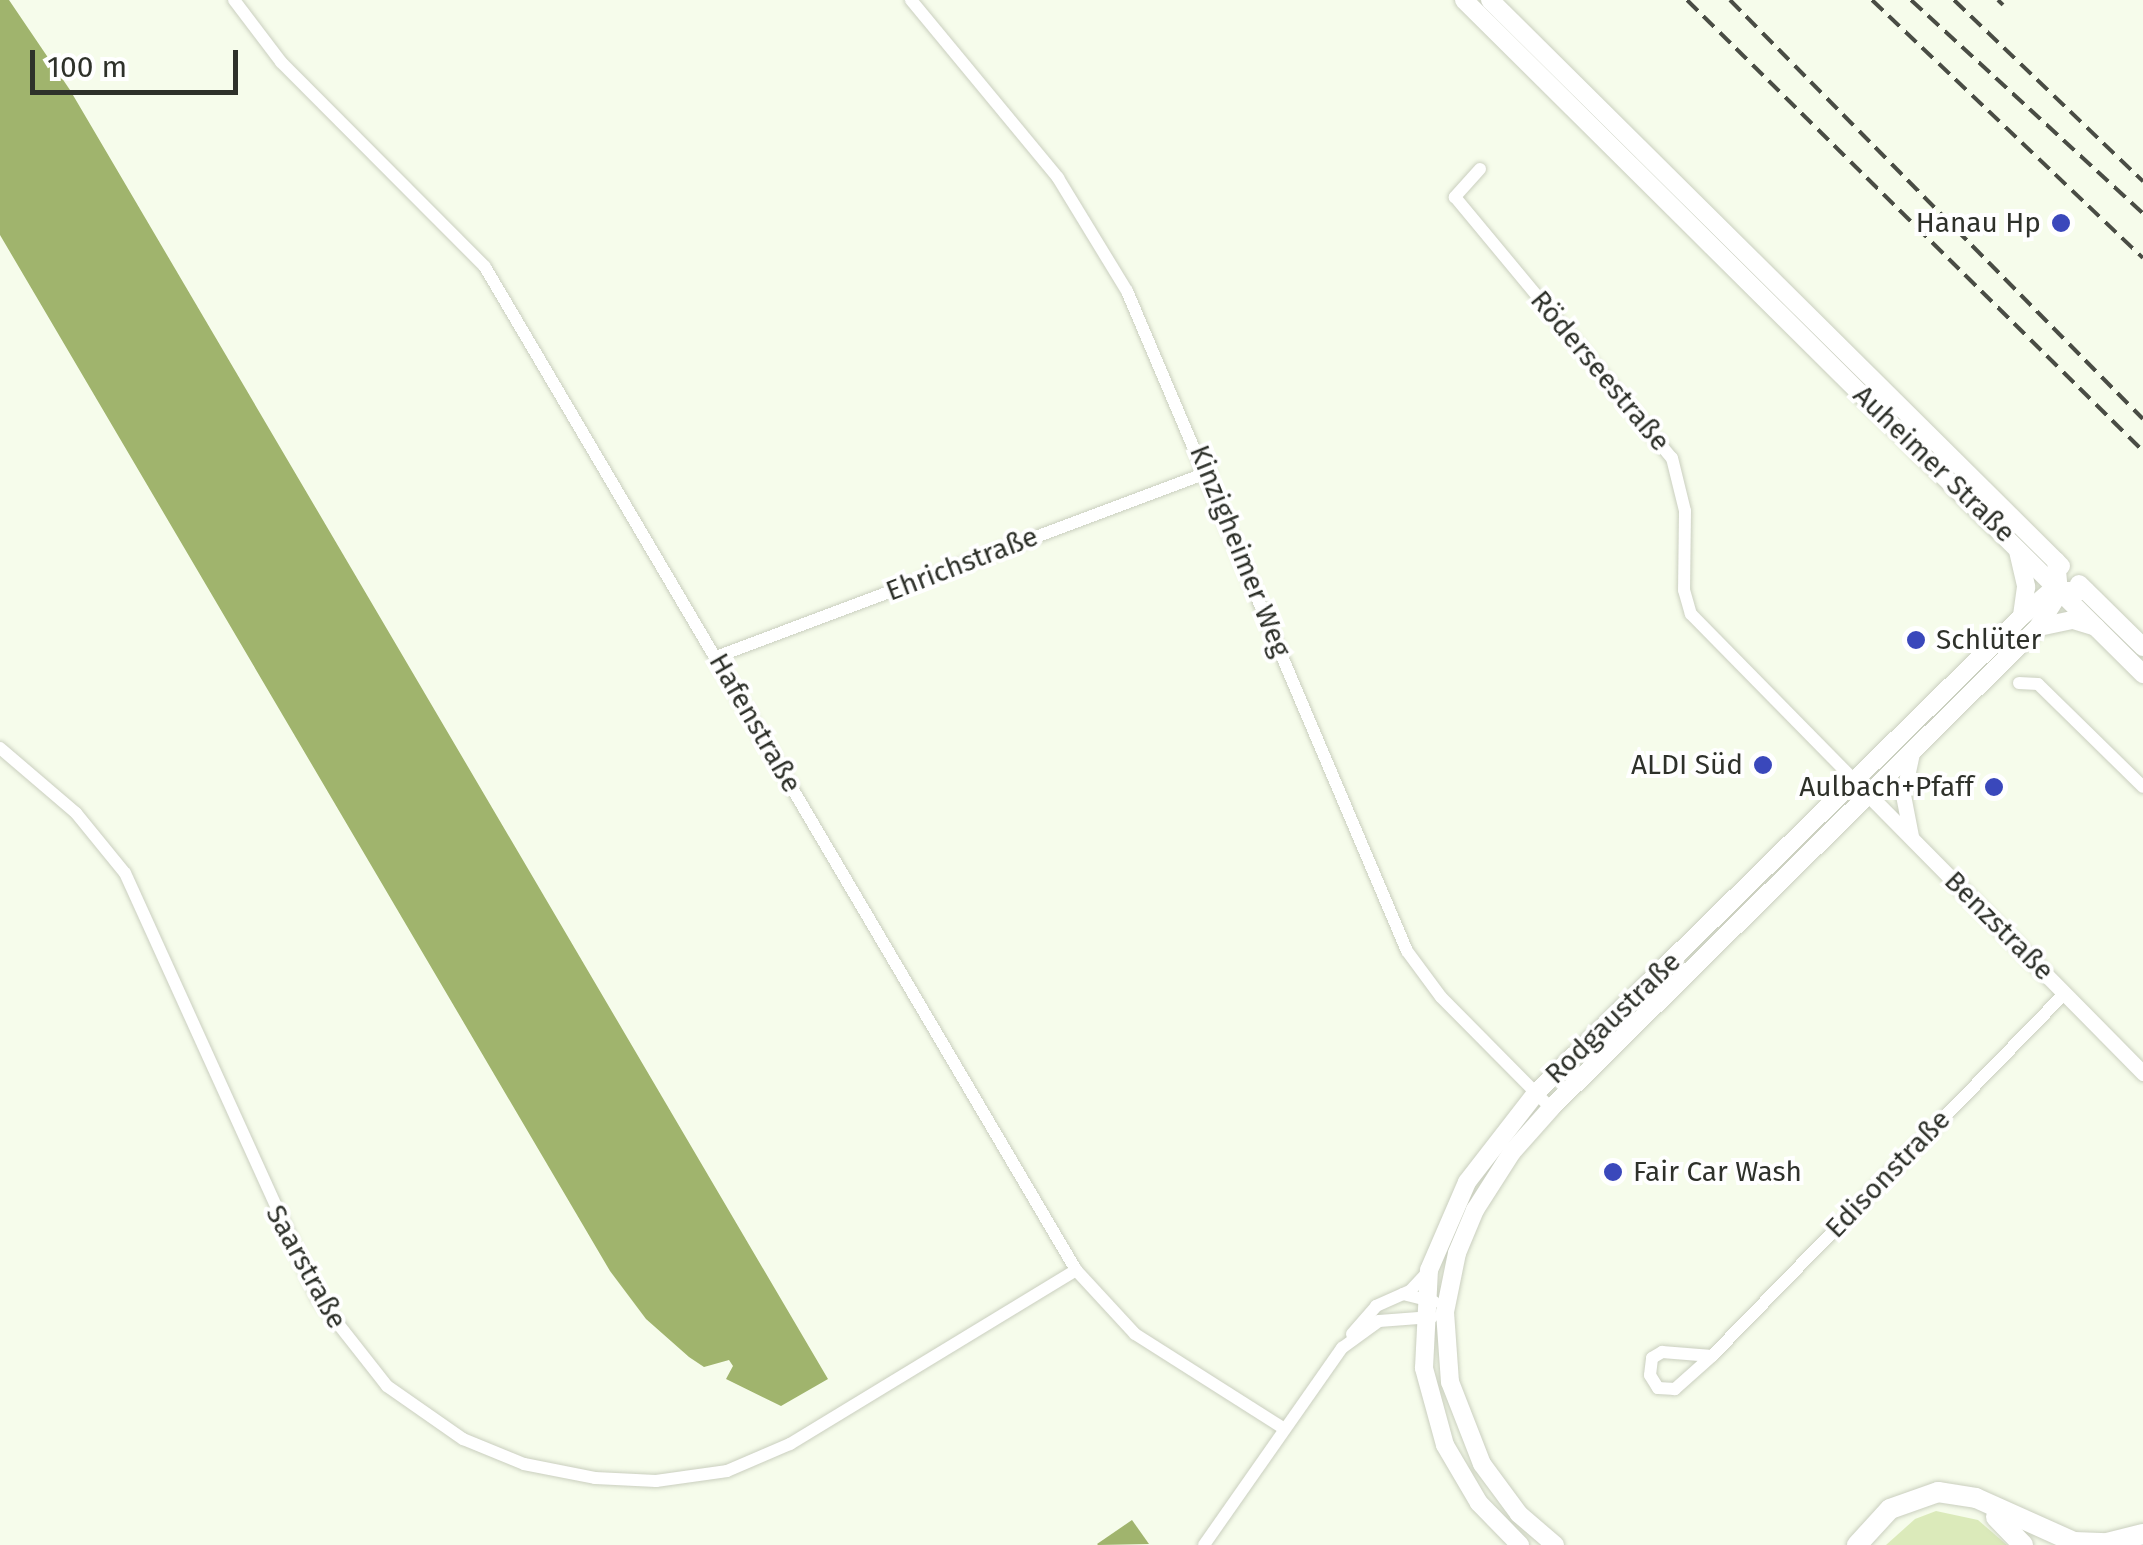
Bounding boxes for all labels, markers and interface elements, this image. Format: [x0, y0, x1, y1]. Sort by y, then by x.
scale bar [35, 30, 242, 92]
text: 100 m [47, 49, 127, 85]
place label: Hanau Hp [1916, 206, 2041, 240]
marker: Hanau Hp [2050, 212, 2072, 234]
street label: Röderseestraße [1523, 284, 1677, 458]
street label: Auheimer Straße [1846, 378, 2022, 550]
street label: Kinzigheimer Weg [1182, 440, 1298, 662]
street label: Ehrichstraße [881, 520, 1043, 608]
place label: Schlüter [1936, 623, 2041, 657]
marker: Schlüter [1905, 629, 1927, 651]
street label: Hafenstraße [702, 647, 808, 799]
place label: ALDI Süd [1631, 748, 1743, 782]
marker: ALDI Süd [1752, 754, 1774, 776]
place label: Aulbach+Pfaff [1799, 770, 1974, 804]
marker: Aulbach+Pfaff [1983, 776, 2005, 798]
street label: Benzstraße [1937, 864, 2061, 988]
street label: Rodgaustraße [1538, 945, 1688, 1091]
street label: Edisonstraße [1819, 1103, 1957, 1245]
place label: Fair Car Wash [1633, 1155, 1802, 1189]
marker: Fair Car Wash [1602, 1161, 1624, 1183]
street label: Saarstraße [258, 1199, 354, 1335]

